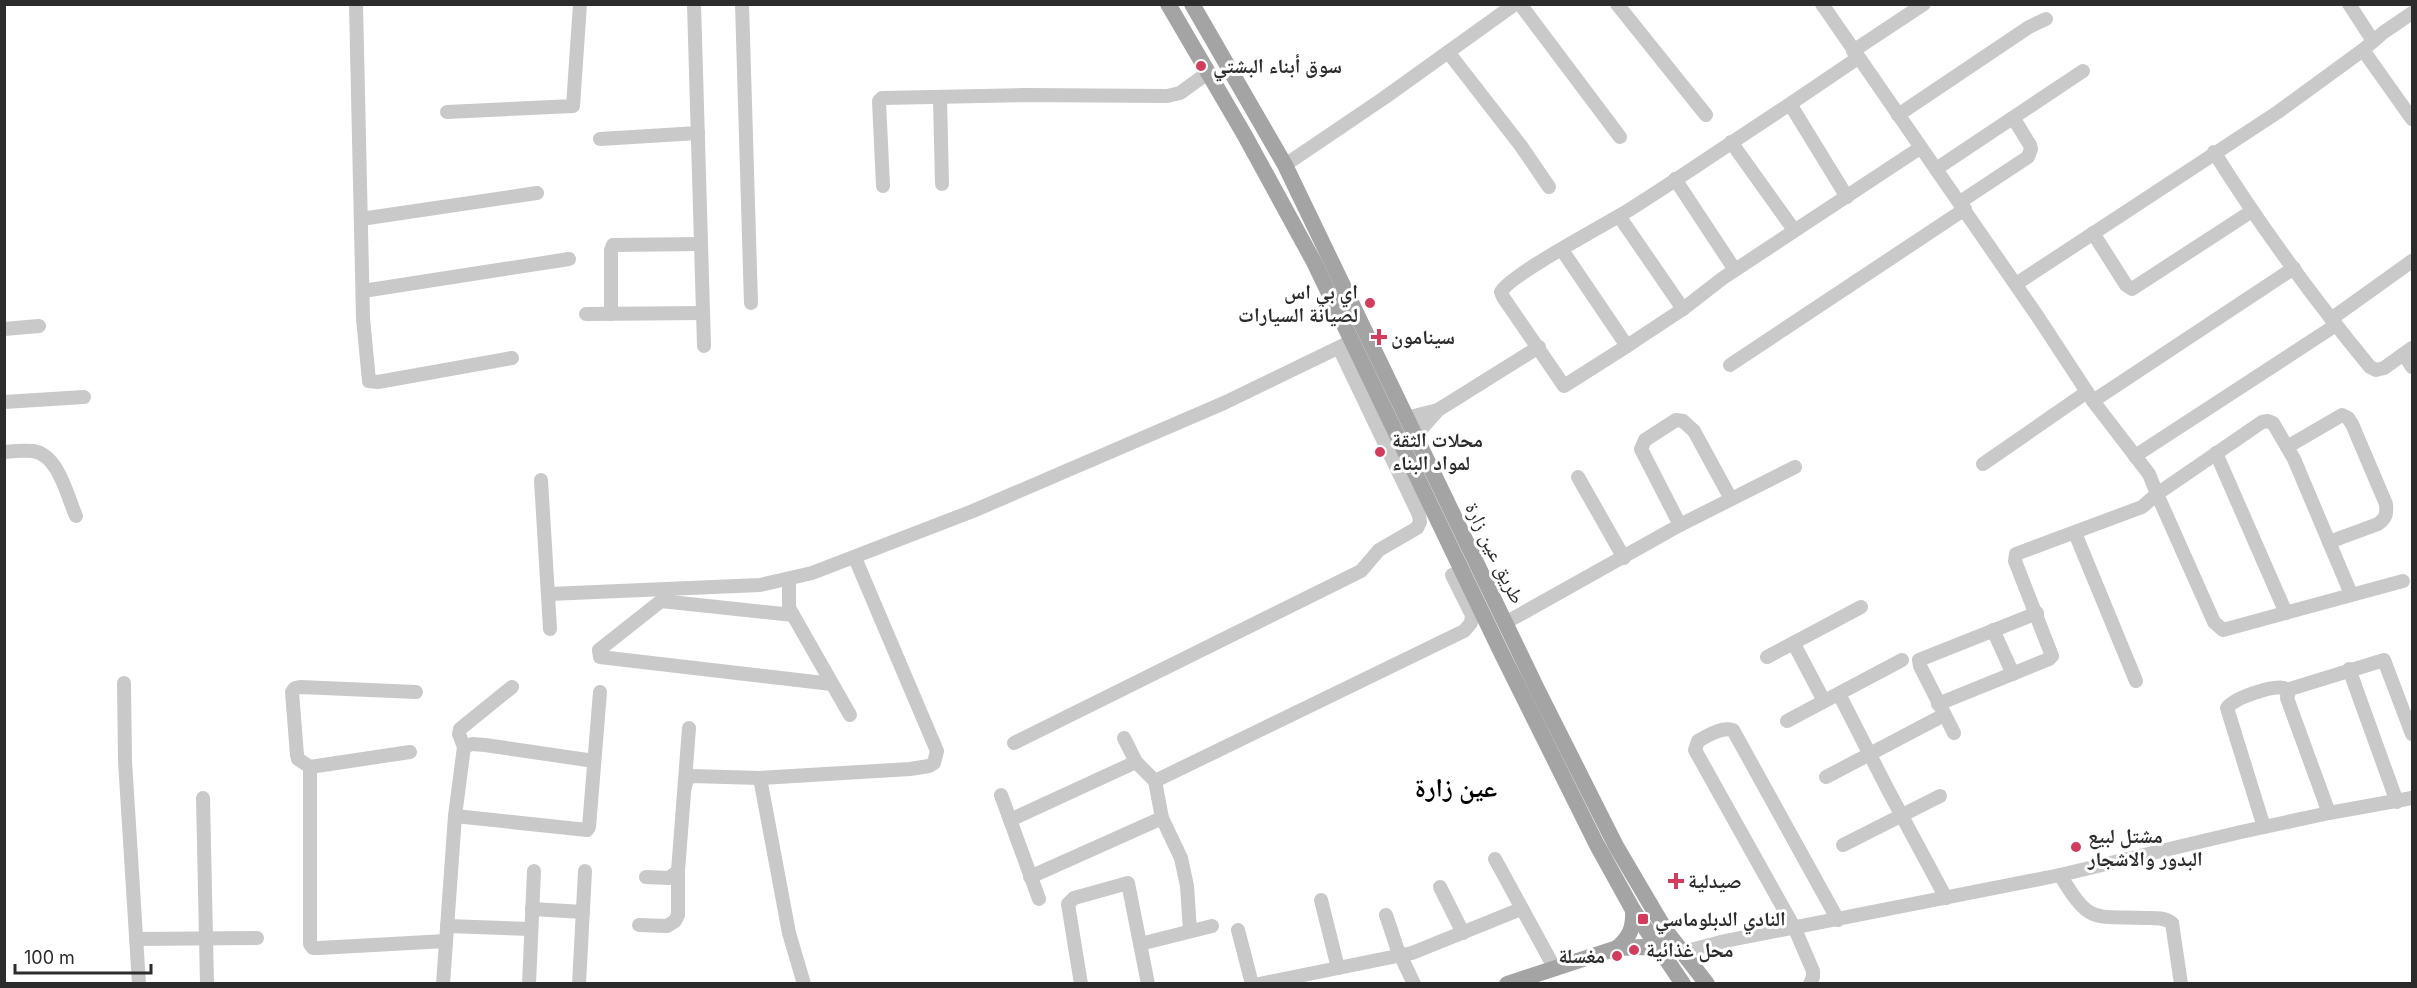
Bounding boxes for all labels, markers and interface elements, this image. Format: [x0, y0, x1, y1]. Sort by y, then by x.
place label: سوق أبناء البشتي [1213, 53, 1342, 82]
marker: سوق أبناء البشتي [1194, 59, 1208, 73]
place label: اي بي اس لصيانة السيارات [1238, 280, 1358, 327]
marker: اي بي اس لصيانة السيارات [1363, 296, 1377, 310]
place label: سينامون [1391, 325, 1455, 349]
marker: سينامون [1372, 330, 1386, 344]
place label: محلات الثقة لمواد البناء [1392, 428, 1483, 475]
marker: محلات الثقة لمواد البناء [1373, 445, 1387, 459]
street label: طريق عين زارة [1460, 498, 1530, 608]
district label: عين زارة [1415, 772, 1497, 804]
place label: مشتل لبيع البدور والاشجار [2087, 824, 2203, 871]
marker: مشتل لبيع البدور والاشجار [2069, 840, 2083, 854]
place label: صيدلية [1688, 869, 1742, 893]
marker: صيدلية [1669, 874, 1683, 888]
place label: النادي الدبلوماسي [1655, 907, 1786, 935]
marker: النادي الدبلوماسي [1636, 912, 1650, 926]
scale bar [15, 937, 152, 975]
place label: محل غذائية [1646, 938, 1733, 963]
marker: محل غذائية [1627, 943, 1641, 957]
place label: مغسلة [1558, 944, 1605, 968]
text: 100 m [24, 947, 75, 968]
marker: مغسلة [1610, 949, 1624, 963]

